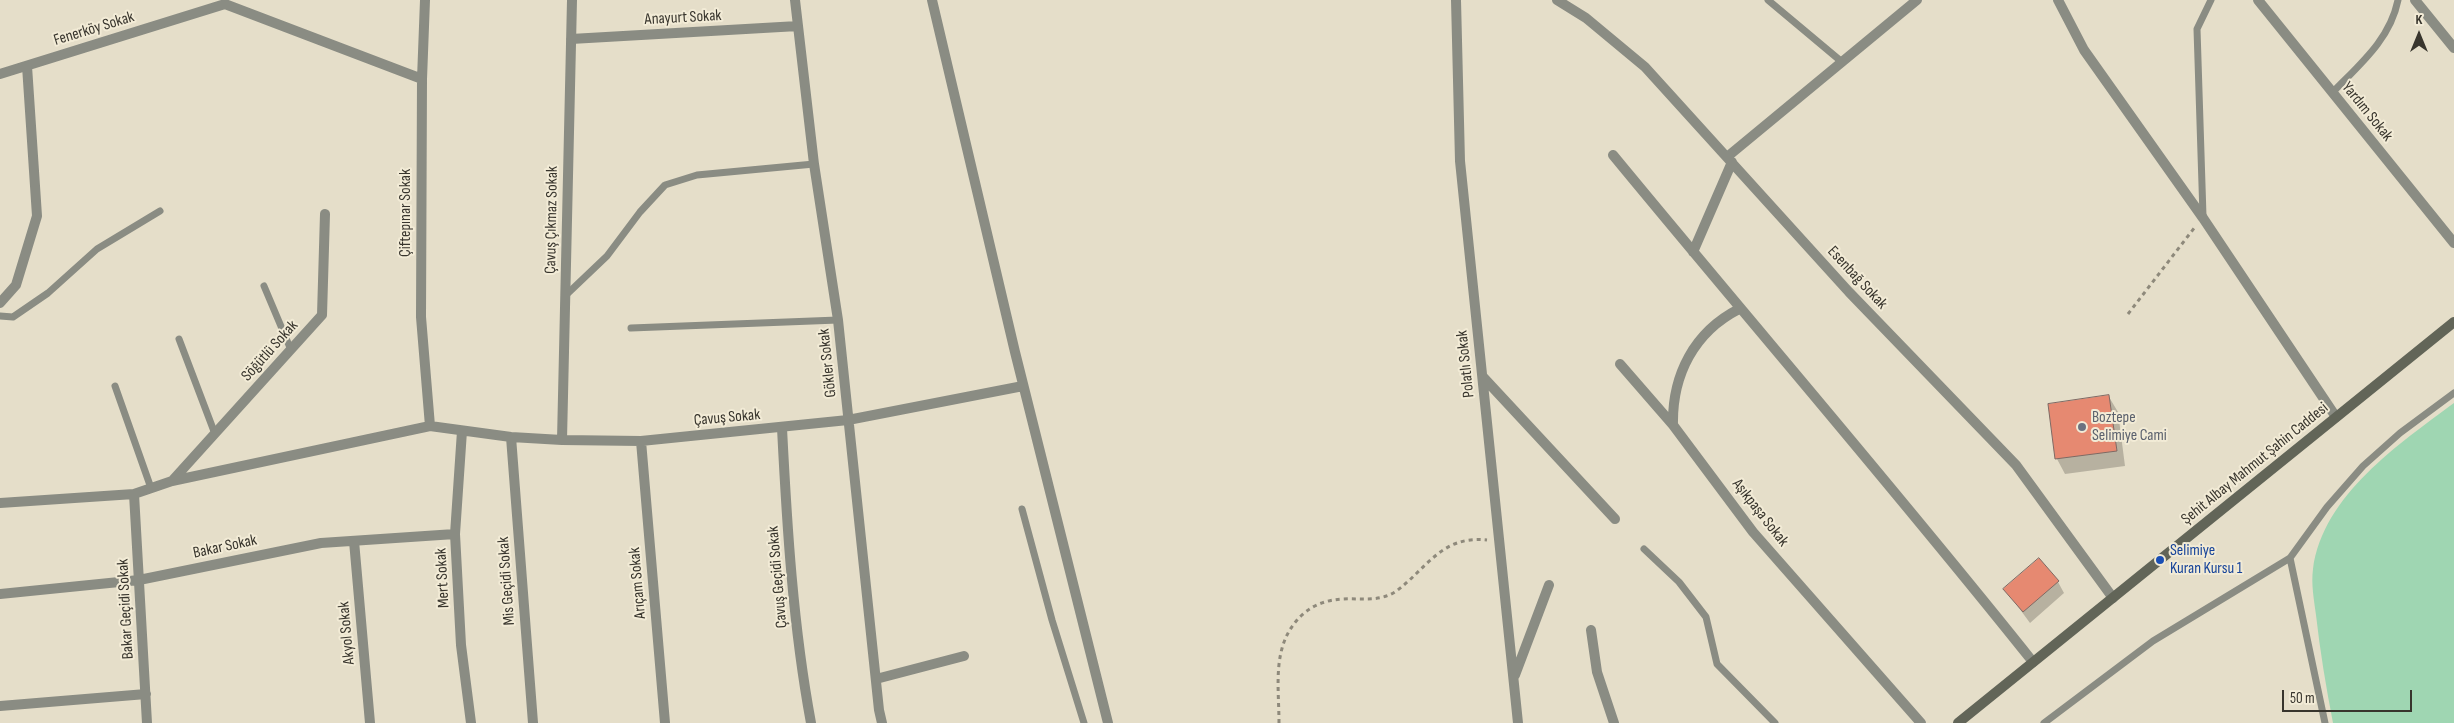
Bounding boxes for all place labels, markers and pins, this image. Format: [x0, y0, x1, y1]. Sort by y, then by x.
place label: Boztepe Selimiye Cami [2092, 408, 2167, 446]
marker: Boztepe Selimiye Cami [2076, 421, 2088, 433]
place label: Selimiye Kuran Kursu 1 [2170, 541, 2242, 579]
marker: Selimiye Kuran Kursu 1 [2154, 554, 2166, 566]

